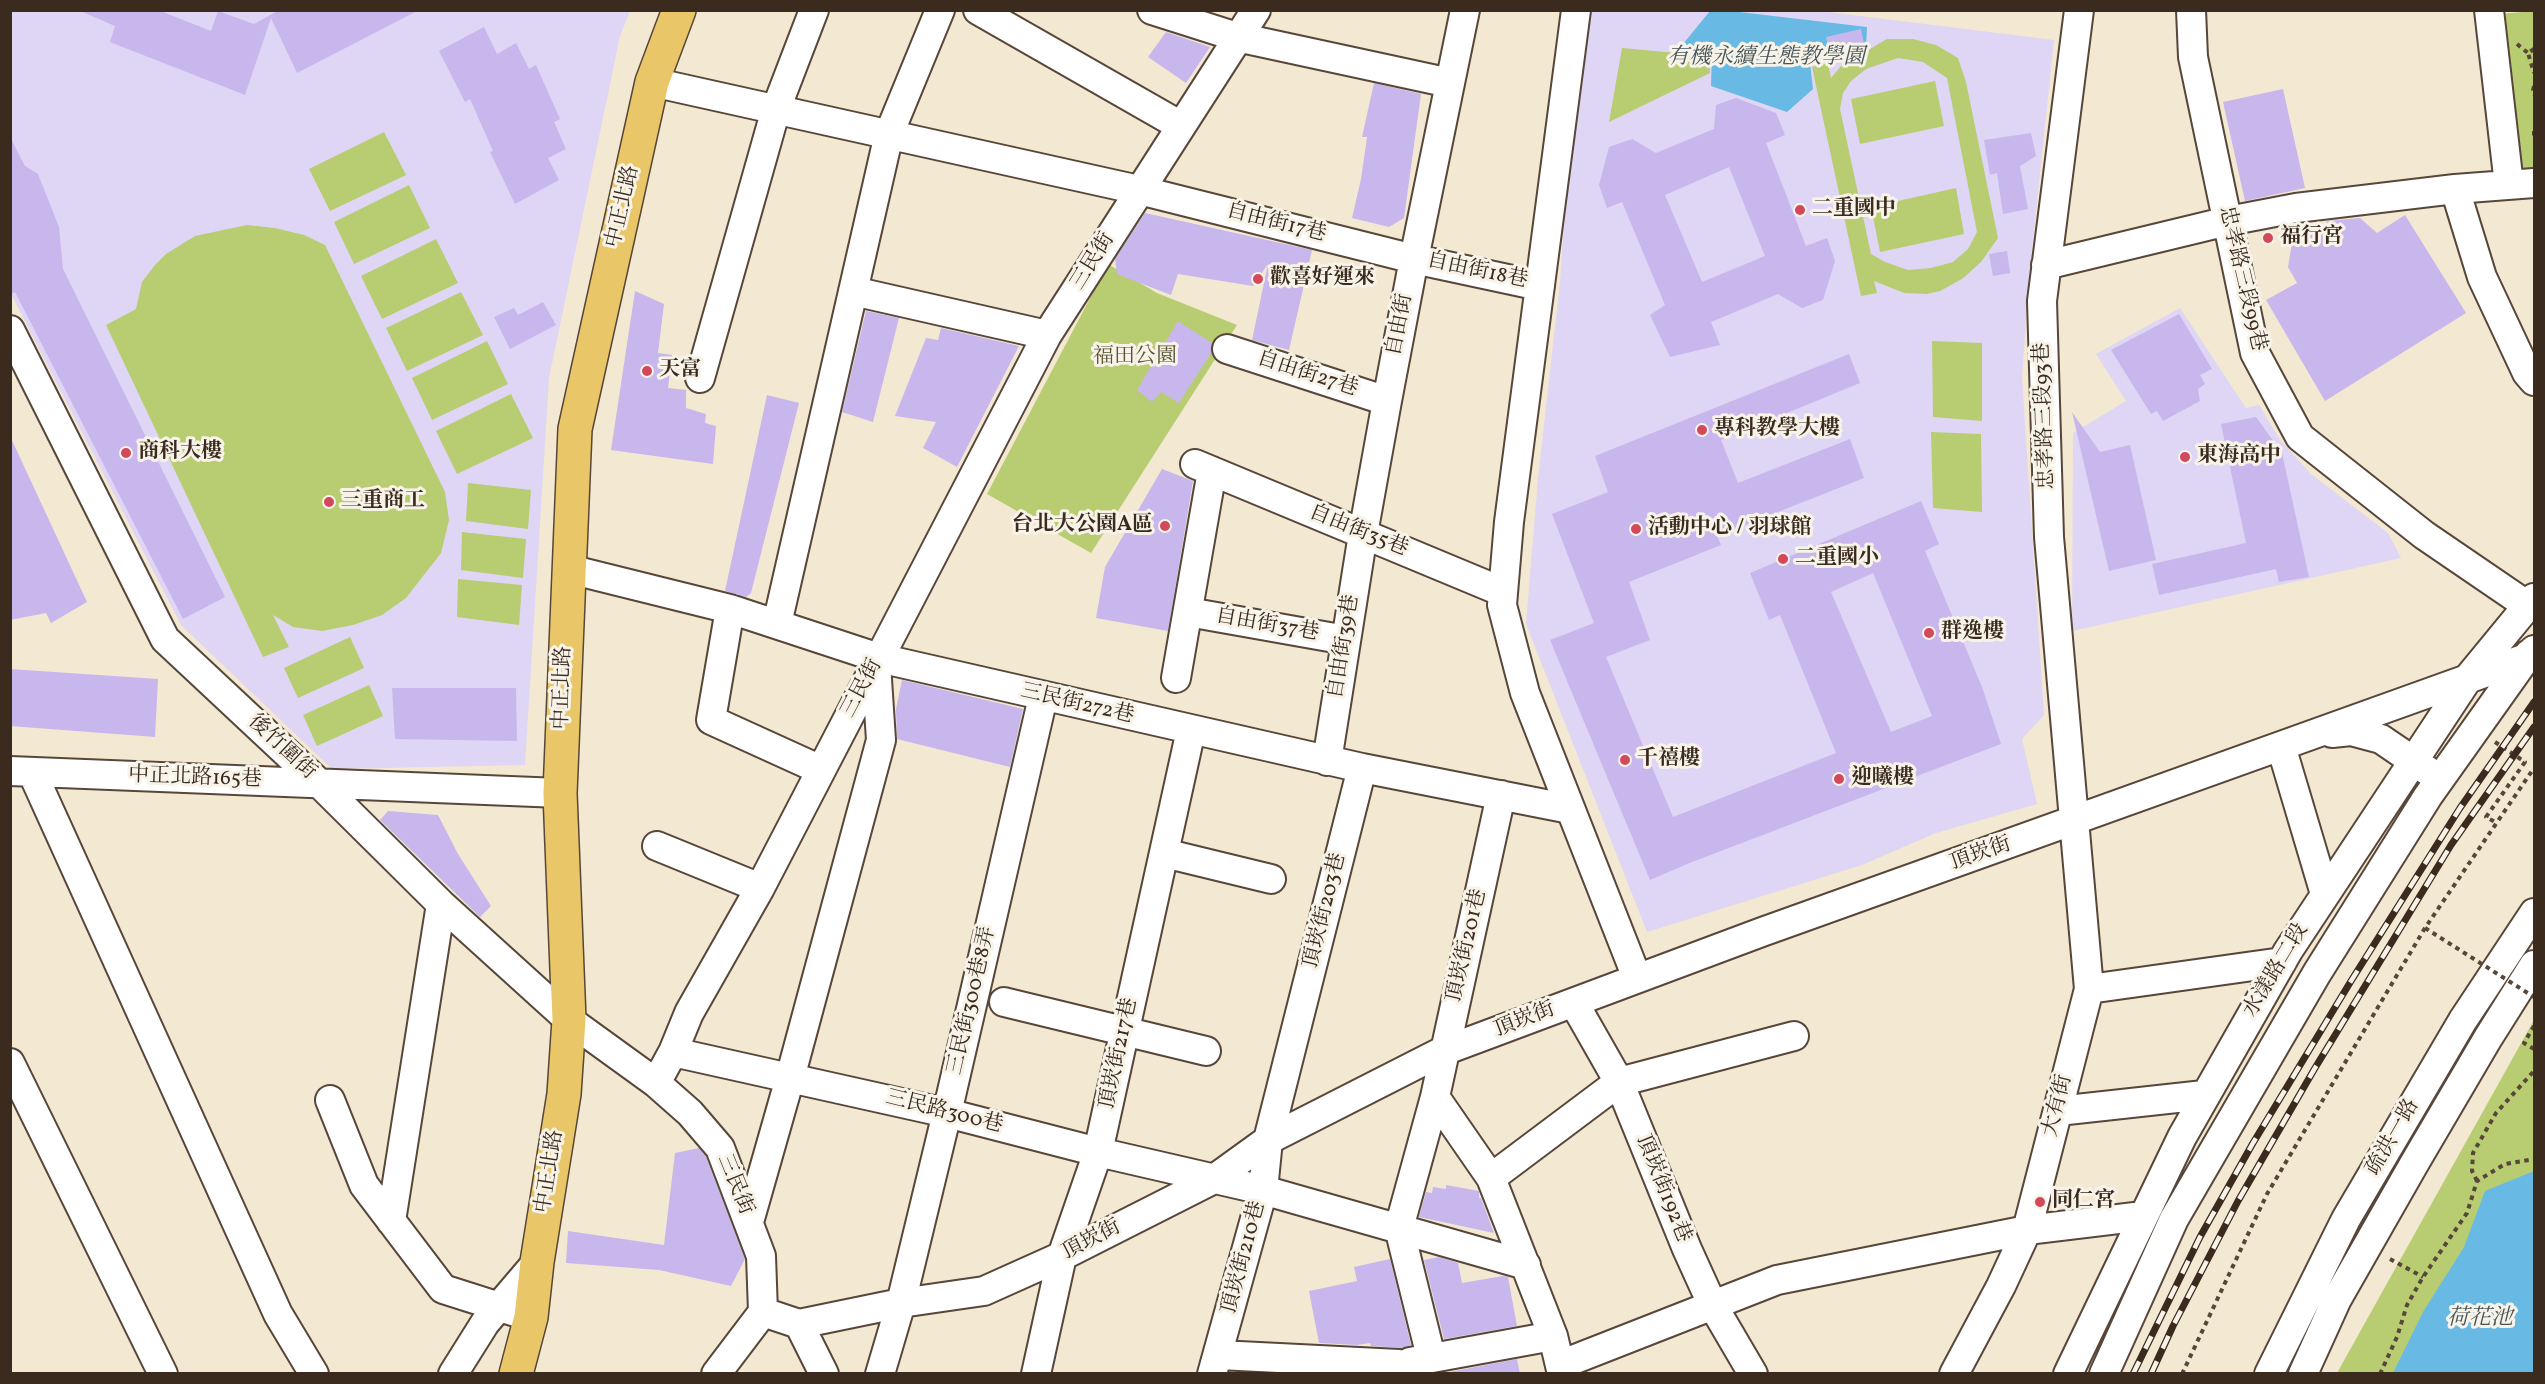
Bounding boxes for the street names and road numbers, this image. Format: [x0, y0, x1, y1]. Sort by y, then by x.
street label: 中正北路 [602, 163, 646, 251]
street label: 自由街17巷 [1223, 199, 1329, 249]
street label: 忠孝路三段99巷 [2212, 204, 2270, 354]
street label: 三民街 [1067, 229, 1121, 295]
street label: 自由街18巷 [1424, 249, 1530, 295]
street label: 自由街 [1383, 292, 1419, 358]
street label: 忠孝路三段93巷 [2031, 342, 2061, 490]
street label: 自由街27巷 [1253, 347, 1361, 403]
street label: 自由街35巷 [1305, 501, 1411, 563]
street label: 自由街39巷 [1324, 593, 1366, 701]
street label: 自由街37巷 [1213, 604, 1321, 648]
street label: 中正北路 [550, 646, 578, 730]
street label: 三民街 [837, 655, 889, 723]
street label: 三民街272巷 [1018, 680, 1136, 730]
street label: 後竹圍街 [242, 710, 320, 786]
street label: 中正北路165巷 [128, 764, 262, 794]
street label: 頂崁街 [1947, 833, 2015, 877]
street label: 頂崁街203巷 [1300, 851, 1352, 971]
street label: 頂崁街201巷 [1443, 887, 1493, 1005]
street label: 水漾路二段 [2239, 920, 2315, 1022]
street label: 三民街300巷8弄 [944, 924, 1002, 1078]
street label: 頂崁街217巷 [1096, 996, 1144, 1112]
street label: 頂崁街 [1491, 998, 1559, 1044]
street label: 大有街 [2039, 1072, 2079, 1140]
street label: 三民路300巷 [883, 1086, 1005, 1140]
street label: 疏洪一路 [2362, 1095, 2426, 1181]
street label: 中正北路 [532, 1129, 570, 1215]
street label: 頂崁街192巷 [1629, 1131, 1695, 1247]
street label: 三民街 [711, 1151, 757, 1219]
street label: 頂崁街210巷 [1218, 1199, 1272, 1317]
street label: 頂崁街 [1058, 1215, 1126, 1267]

